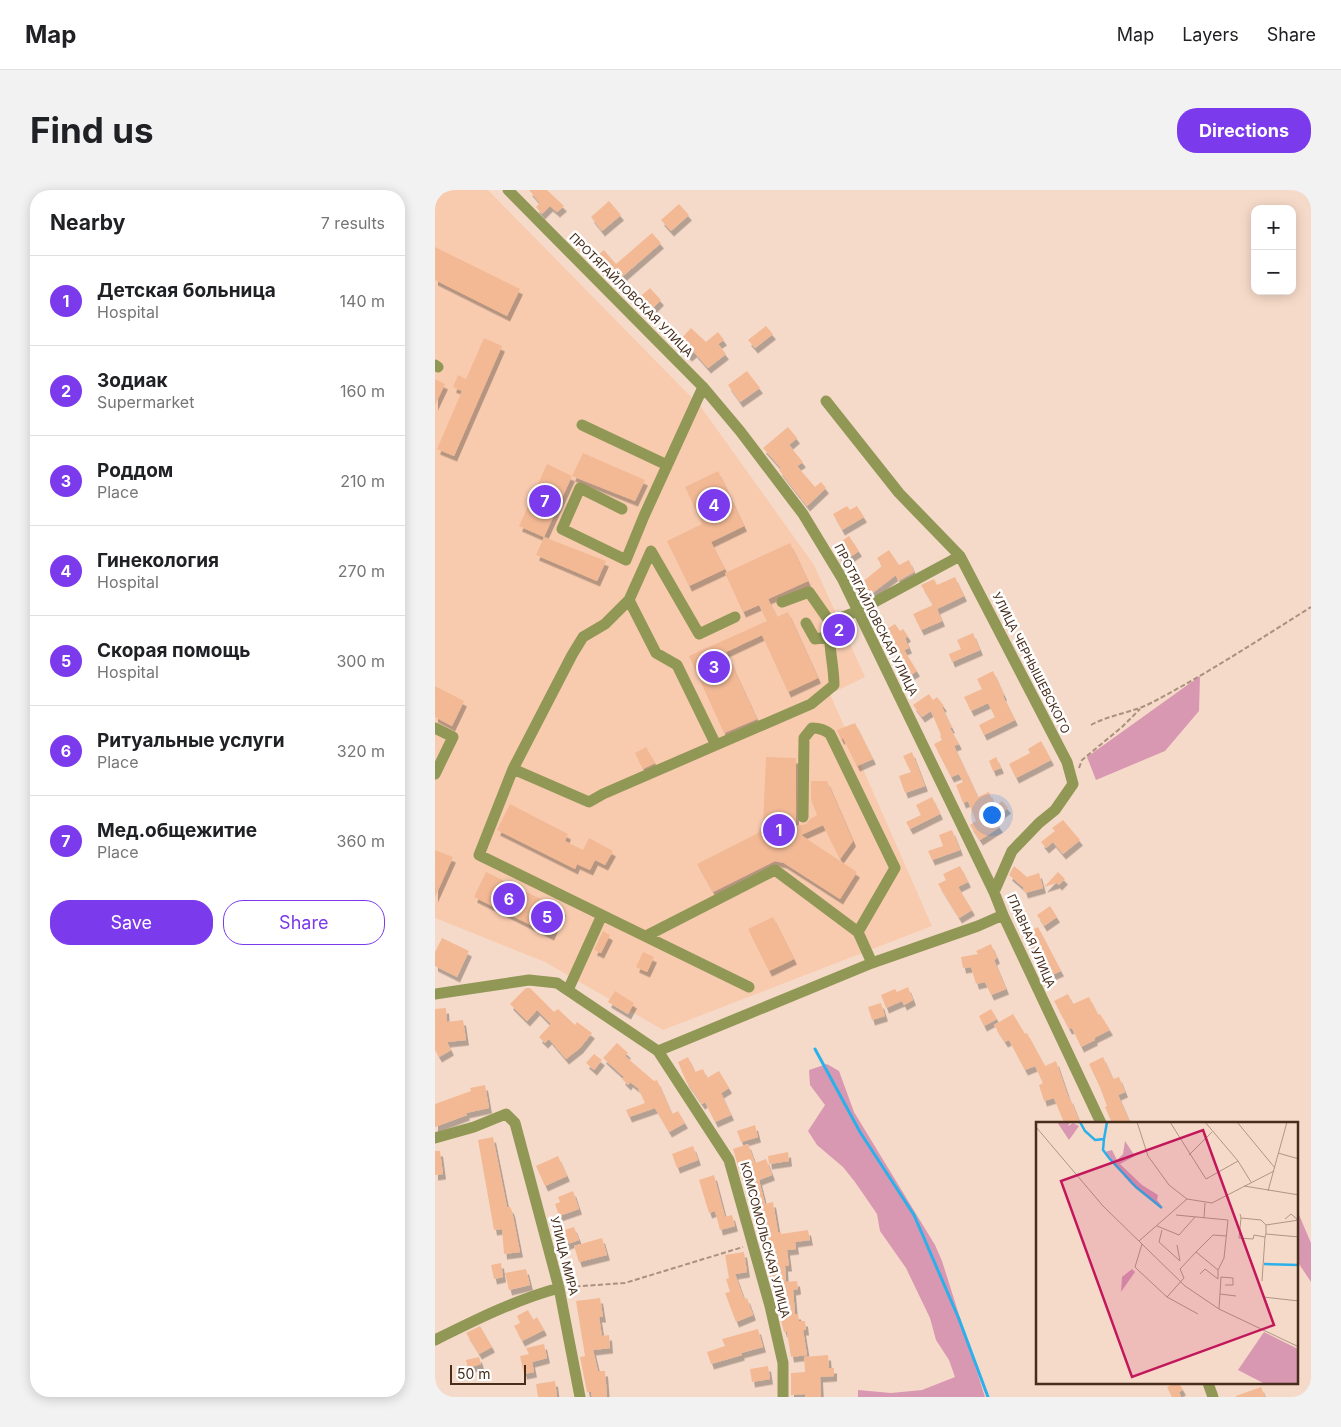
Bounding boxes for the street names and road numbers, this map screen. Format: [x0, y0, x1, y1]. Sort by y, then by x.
street label: ПРОТЯГАЙЛОВСКАЯ УЛИЦА [566, 230, 696, 360]
street label: ПРОТЯГАЙЛОВСКАЯ УЛИЦА [831, 541, 921, 698]
street label: УЛИЦА ЧЕРНЫШЕВСКОГО [989, 590, 1074, 736]
street label: ГЛАВНАЯ УЛИЦА [1004, 892, 1059, 990]
street label: КОМСОМОЛЬСКАЯ УЛИЦА [737, 1160, 794, 1320]
street label: УЛИЦА МИРА [547, 1215, 582, 1297]

